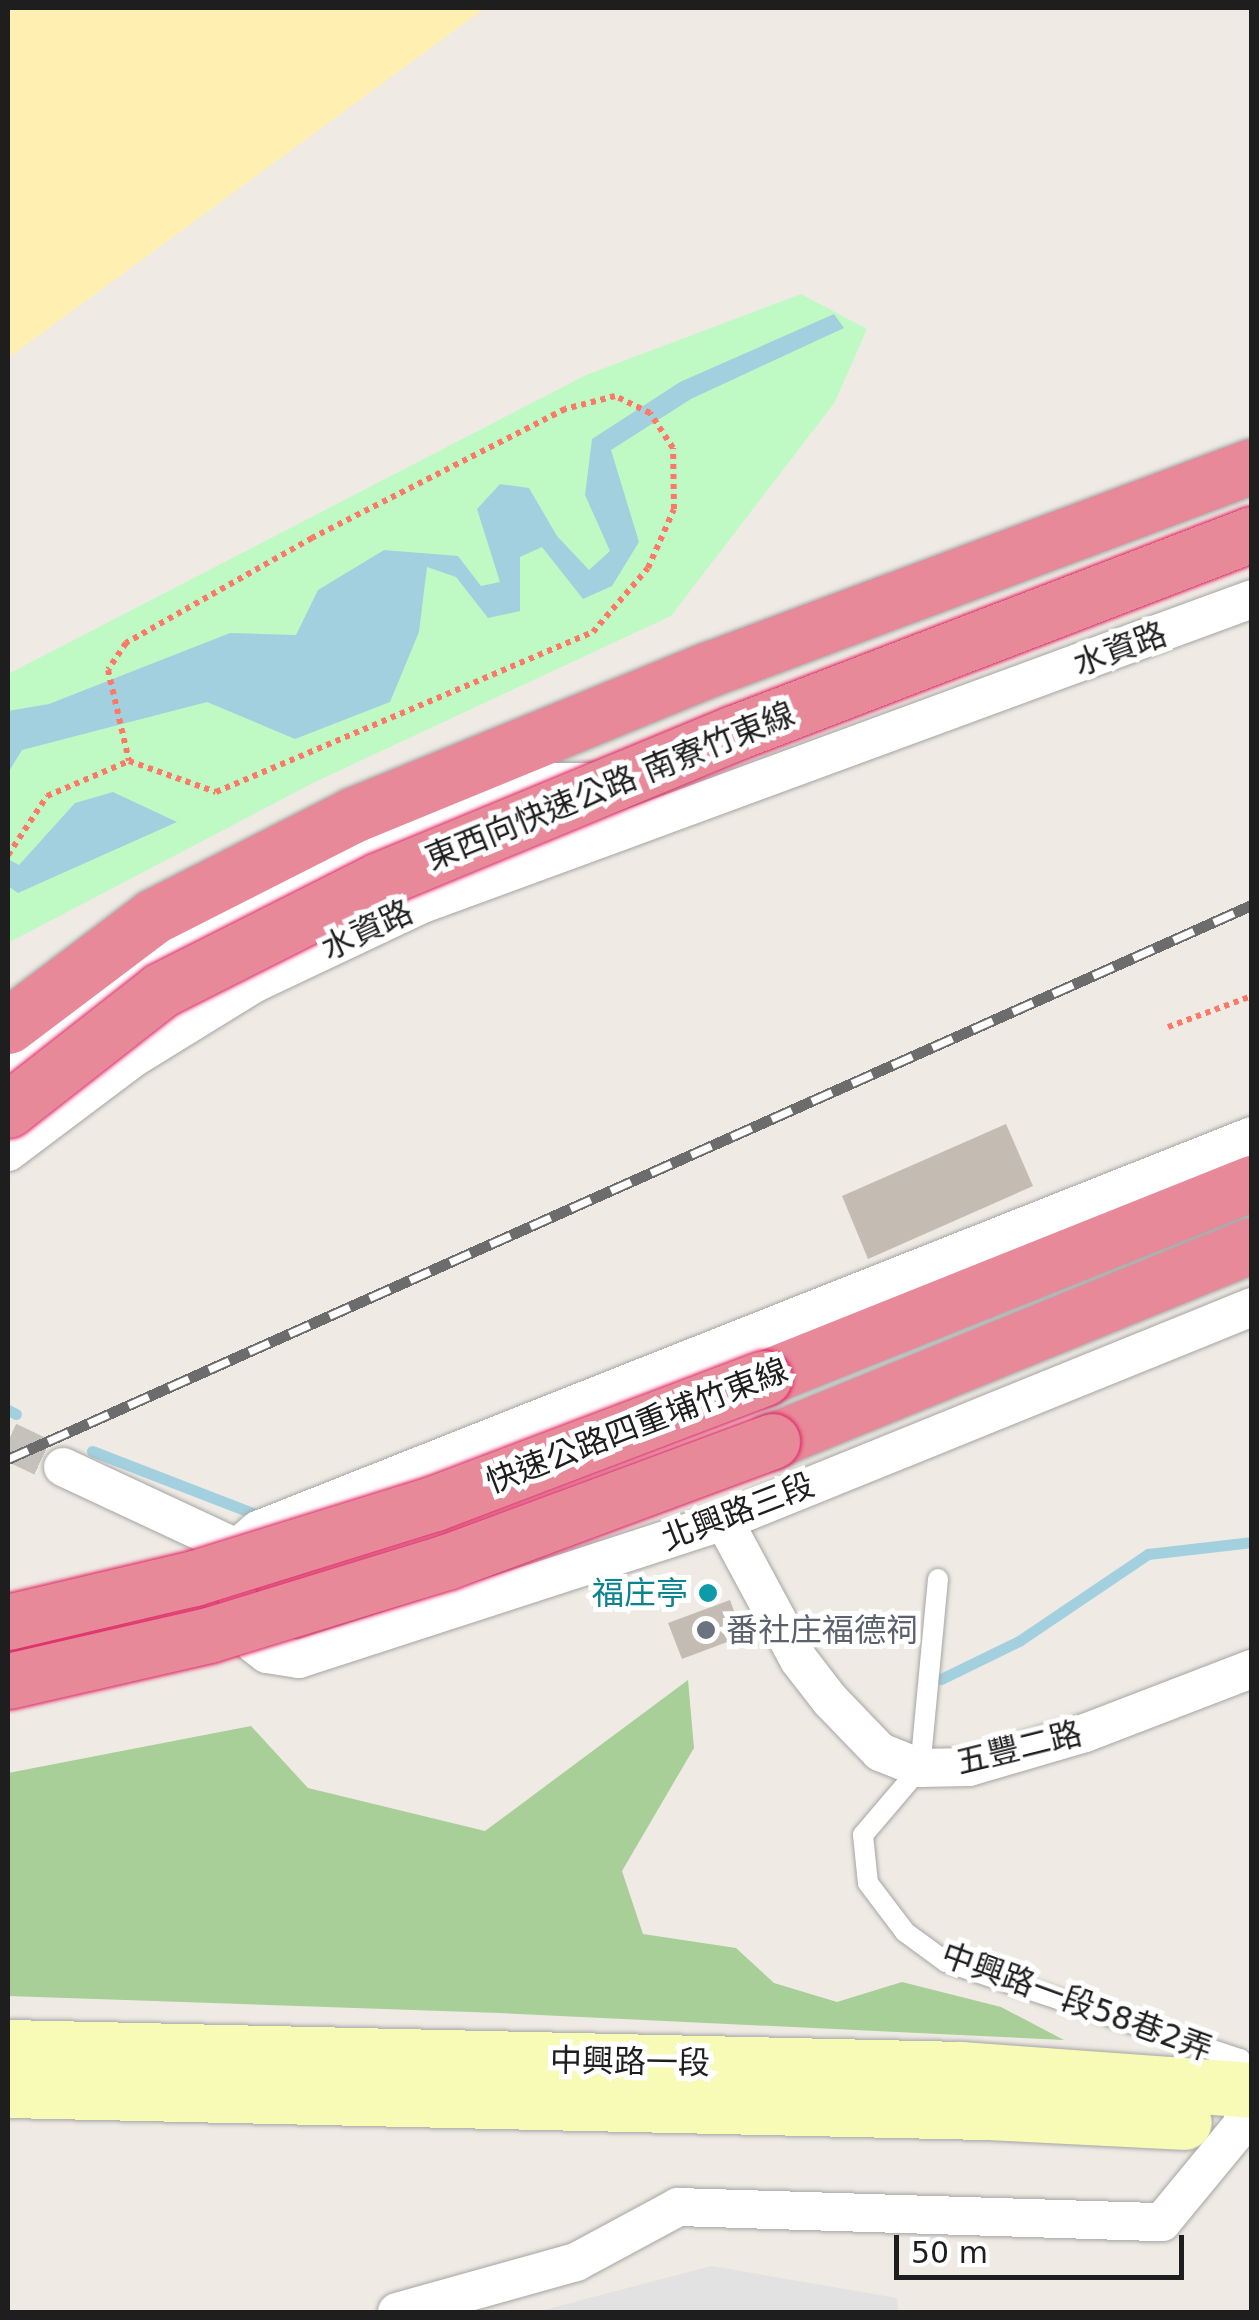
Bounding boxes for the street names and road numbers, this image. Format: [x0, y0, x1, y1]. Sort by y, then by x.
street label: 水資路 [1068, 615, 1172, 683]
street label: 東西向快速公路 南寮竹東線 [420, 694, 800, 878]
street label: 水資路 [315, 892, 419, 968]
street label: 快速公路四重埔竹東線 [481, 1351, 793, 1501]
street label: 北興路三段 [656, 1465, 820, 1559]
street label: 五豐二路 [952, 1714, 1086, 1782]
street label: 中興路一段58巷2弄 [936, 1935, 1218, 2069]
street label: 中興路一段 [550, 2041, 710, 2083]

